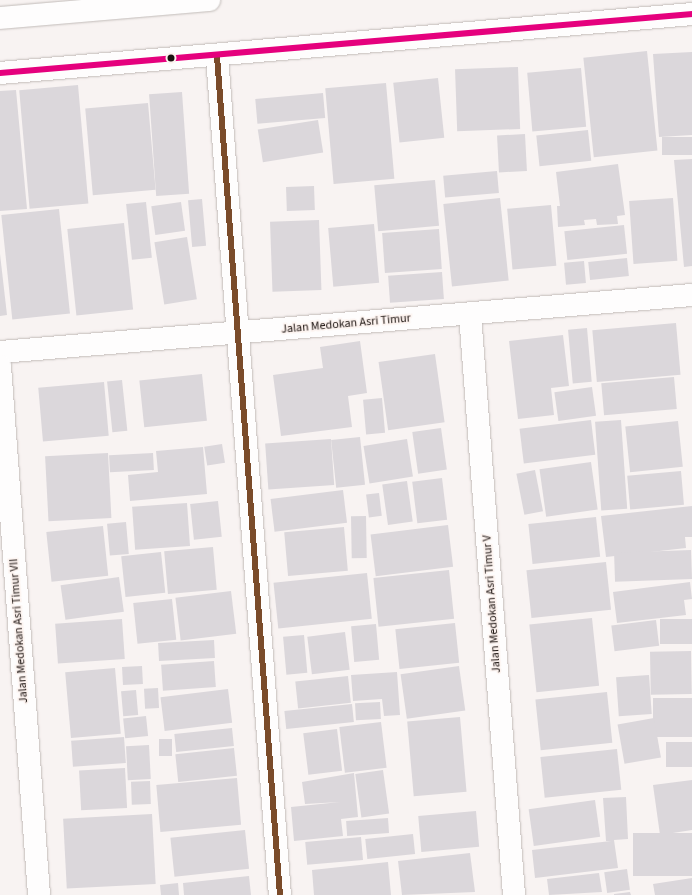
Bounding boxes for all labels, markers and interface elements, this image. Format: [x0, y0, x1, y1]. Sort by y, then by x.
unlabelled marker [166, 53, 176, 63]
street label: Jalan Medokan Asri Timur [281, 311, 411, 337]
street label: Jalan Medokan Asri Timur V [480, 534, 504, 674]
street label: Jalan Medokan Asri Timur VII [7, 558, 31, 704]

